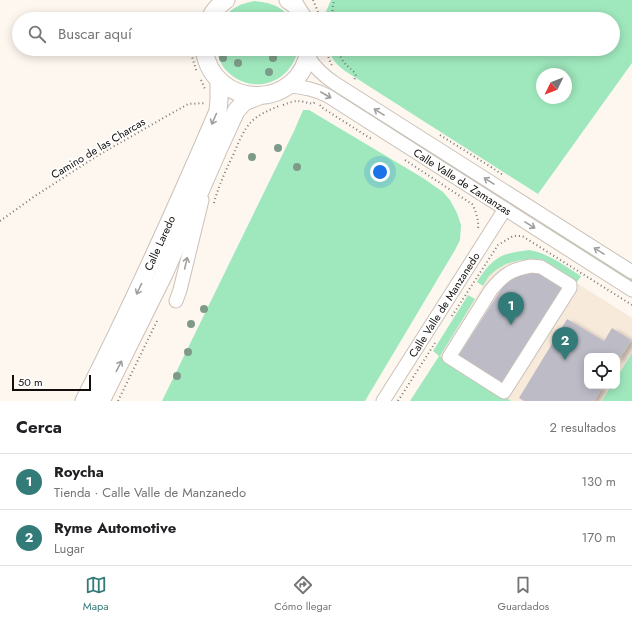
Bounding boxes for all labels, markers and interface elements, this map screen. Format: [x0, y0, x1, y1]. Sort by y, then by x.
search box [12, 12, 620, 56]
icon: search [26, 23, 48, 45]
text: Buscar aquí [58, 23, 132, 45]
north arrow [536, 68, 572, 104]
one-way arrow [320, 92, 332, 100]
one-way arrow [374, 107, 385, 116]
street label: Camino de las Charcas [48, 113, 149, 182]
one-way arrow [210, 113, 218, 125]
street label: Calle Valle de Zamanzas [410, 144, 515, 219]
your location [370, 162, 390, 182]
one-way arrow [483, 177, 495, 185]
street label: Calle Laredo [140, 213, 179, 273]
one-way arrow [524, 221, 535, 229]
one-way arrow [594, 247, 605, 255]
street label: Calle Valle de Manzanedo [405, 249, 484, 360]
one-way arrow [183, 257, 190, 270]
one-way arrow [135, 283, 142, 295]
pin: 1 [498, 292, 524, 325]
pin: 2 [552, 327, 578, 360]
map controls [584, 353, 620, 389]
button: locate [584, 353, 620, 389]
one-way arrow [116, 360, 123, 372]
scale bar [12, 373, 91, 392]
text: 50 m [18, 374, 43, 390]
text: Cerca [16, 415, 62, 439]
text: 2 resultados [550, 418, 616, 437]
text: Roycha [54, 461, 104, 483]
text: 1 [26, 472, 32, 491]
text: 130 m [581, 472, 616, 491]
text: Tienda · Calle Valle de Manzanedo [54, 483, 246, 502]
text: Ryme Automotive [54, 517, 176, 539]
text: 2 [25, 528, 33, 547]
text: 170 m [581, 528, 616, 547]
text: Lugar [54, 539, 85, 558]
tab: Mapa [83, 574, 109, 614]
tab: Cómo llegar [274, 574, 332, 614]
tab: Guardados [497, 574, 549, 614]

